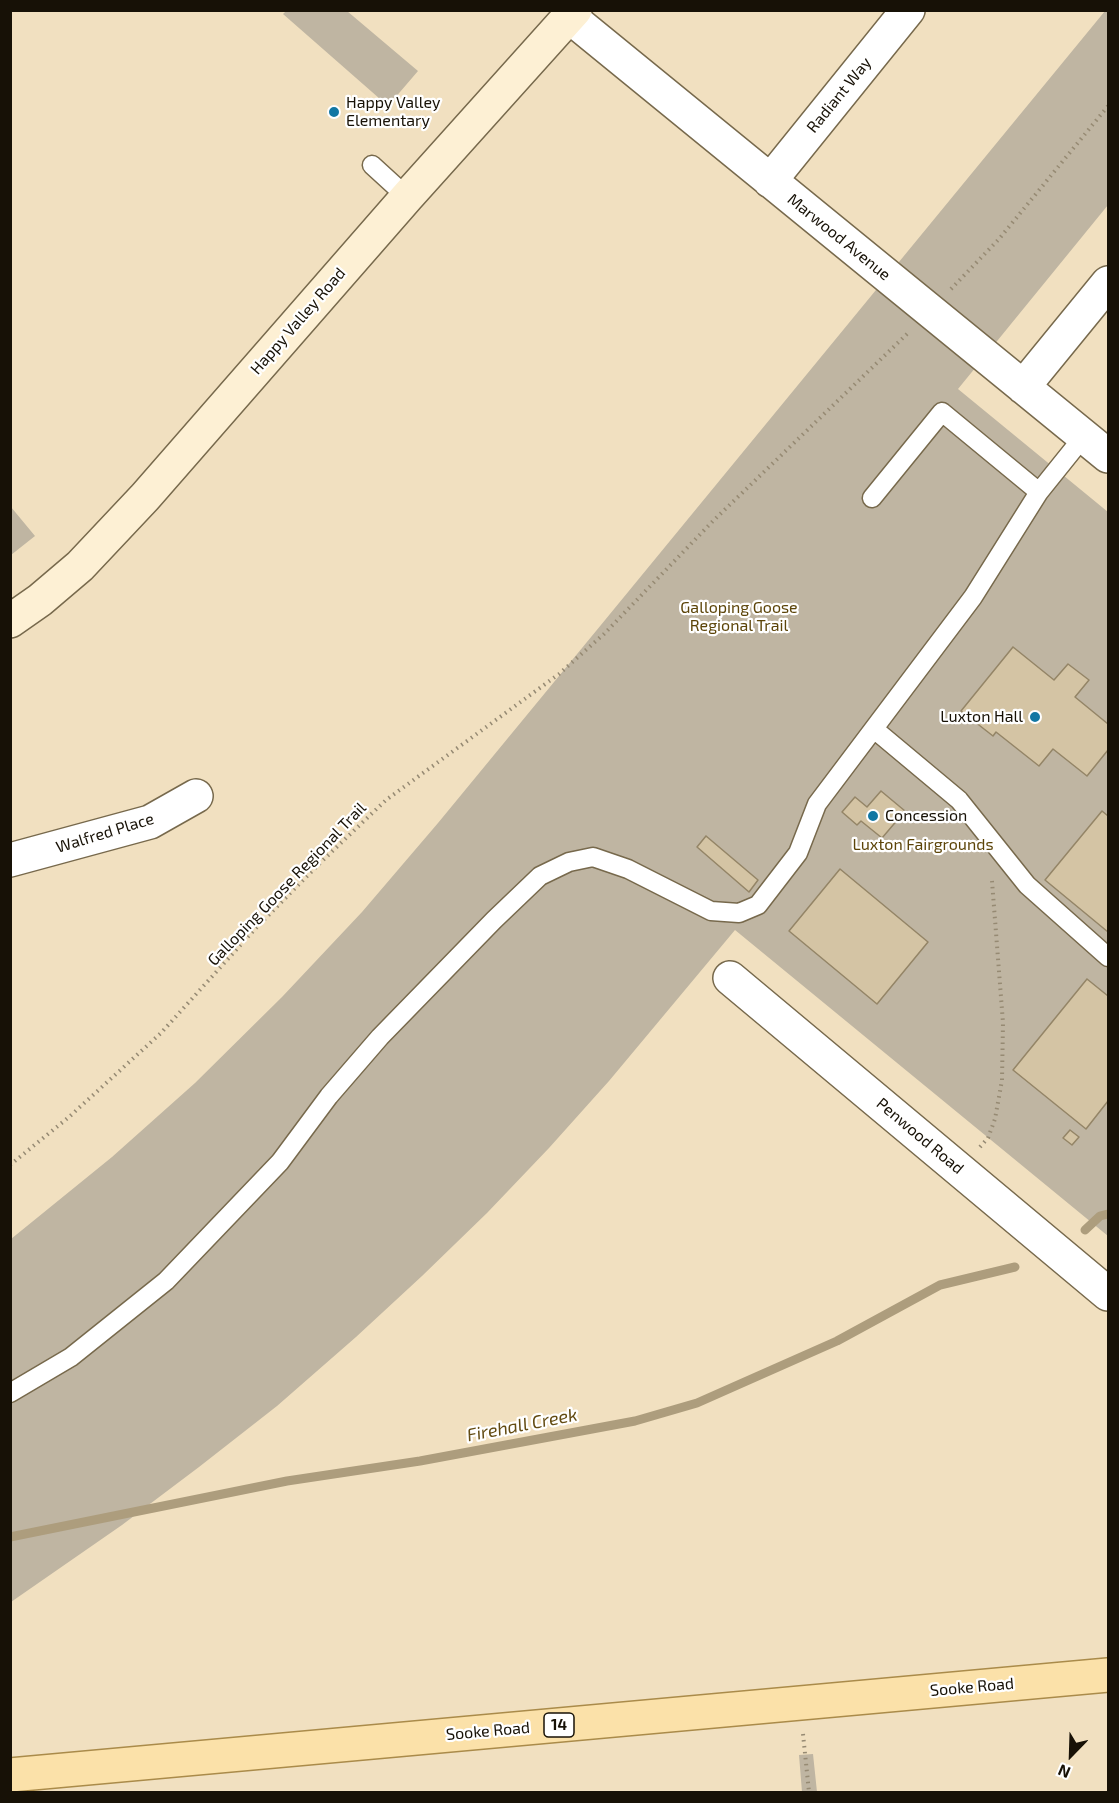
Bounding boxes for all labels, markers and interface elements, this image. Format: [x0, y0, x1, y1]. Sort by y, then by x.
street label: Radiant Way [803, 53, 875, 137]
place label: Happy Valley Elementary [346, 93, 441, 131]
marker: Happy Valley Elementary [327, 105, 341, 119]
street label: Marwood Avenue [784, 190, 894, 284]
street label: Happy Valley Road [246, 264, 350, 378]
park label: Galloping Goose Regional Trail [680, 598, 798, 636]
place label: Luxton Hall [940, 707, 1023, 727]
marker: Luxton Hall [1028, 710, 1042, 724]
street label: Galloping Goose Regional Trail [204, 798, 370, 970]
place label: Concession [885, 806, 967, 826]
street label: Walfred Place [54, 809, 156, 857]
marker: Concession [866, 809, 880, 823]
park label: Luxton Fairgrounds [852, 835, 994, 855]
street label: Penwood Road [872, 1094, 968, 1178]
water label: Firehall Creek [465, 1404, 579, 1446]
street label: Sooke Road [929, 1674, 1015, 1700]
road number: 14 [544, 1713, 574, 1737]
street label: Sooke Road [445, 1718, 531, 1744]
north arrow [1041, 1725, 1101, 1785]
text: N [1055, 1761, 1073, 1783]

